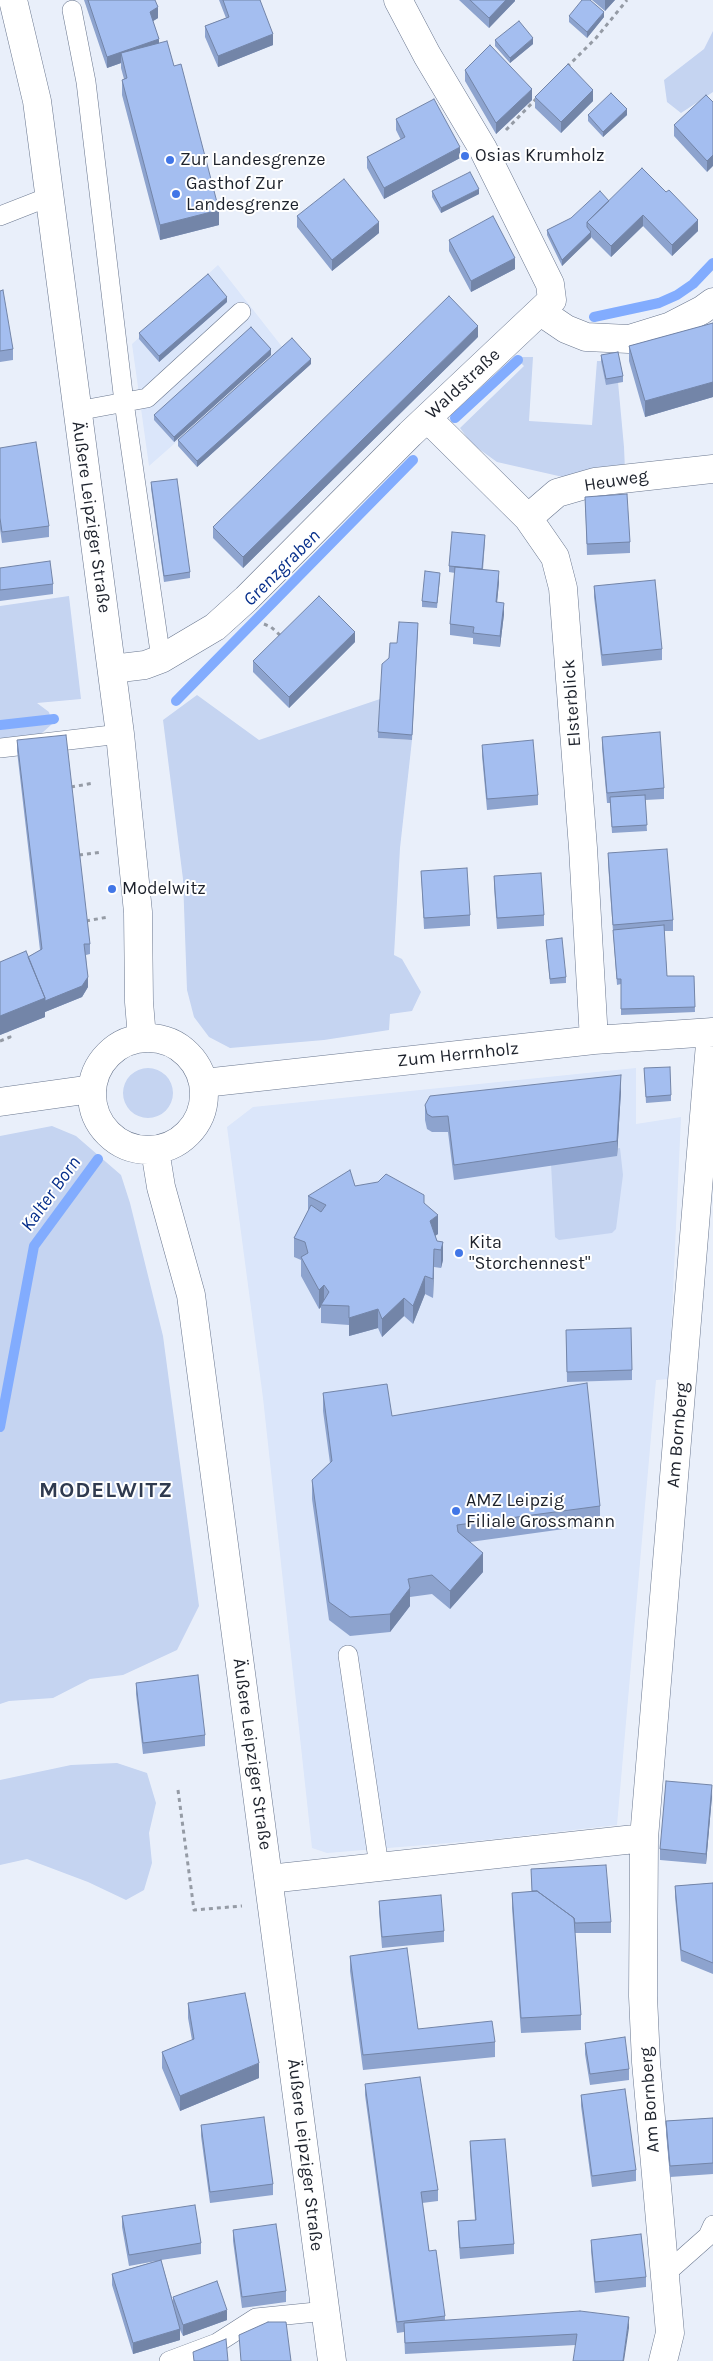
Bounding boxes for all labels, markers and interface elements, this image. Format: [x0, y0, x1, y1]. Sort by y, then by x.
place label: Osias Krumholz [475, 145, 605, 167]
place label: Zur Landesgrenze [180, 149, 325, 171]
marker: Osias Krumholz [459, 150, 471, 162]
marker: Zur Landesgrenze [164, 154, 176, 166]
place label: Gasthof Zur Landesgrenze [186, 173, 299, 215]
marker: Gasthof Zur Landesgrenze [170, 188, 182, 200]
street label: Waldstraße [421, 344, 505, 424]
street label: Äußere Leipziger Straße [67, 420, 115, 614]
street label: Heuweg [582, 465, 650, 497]
water label: Grenzgraben [239, 525, 325, 611]
street label: Elsterblick [558, 659, 586, 747]
place label: Modelwitz [122, 878, 206, 900]
marker: Modelwitz [106, 883, 118, 895]
street label: Zum Herrnholz [396, 1038, 520, 1072]
water label: Kalter Born [16, 1152, 86, 1236]
place label: Kita "Storchennest" [469, 1232, 591, 1274]
marker: Kita "Storchennest" [453, 1247, 465, 1259]
street label: Am Bornberg [663, 1381, 693, 1489]
district label: MODELWITZ [38, 1478, 174, 1504]
place label: AMZ Leipzig Filiale Grossmann [466, 1490, 615, 1532]
marker: AMZ Leipzig Filiale Grossmann [450, 1505, 462, 1517]
street label: Äußere Leipziger Straße [228, 1657, 276, 1851]
street label: Am Bornberg [636, 2046, 664, 2154]
street label: Äußere Leipziger Straße [282, 2058, 328, 2252]

